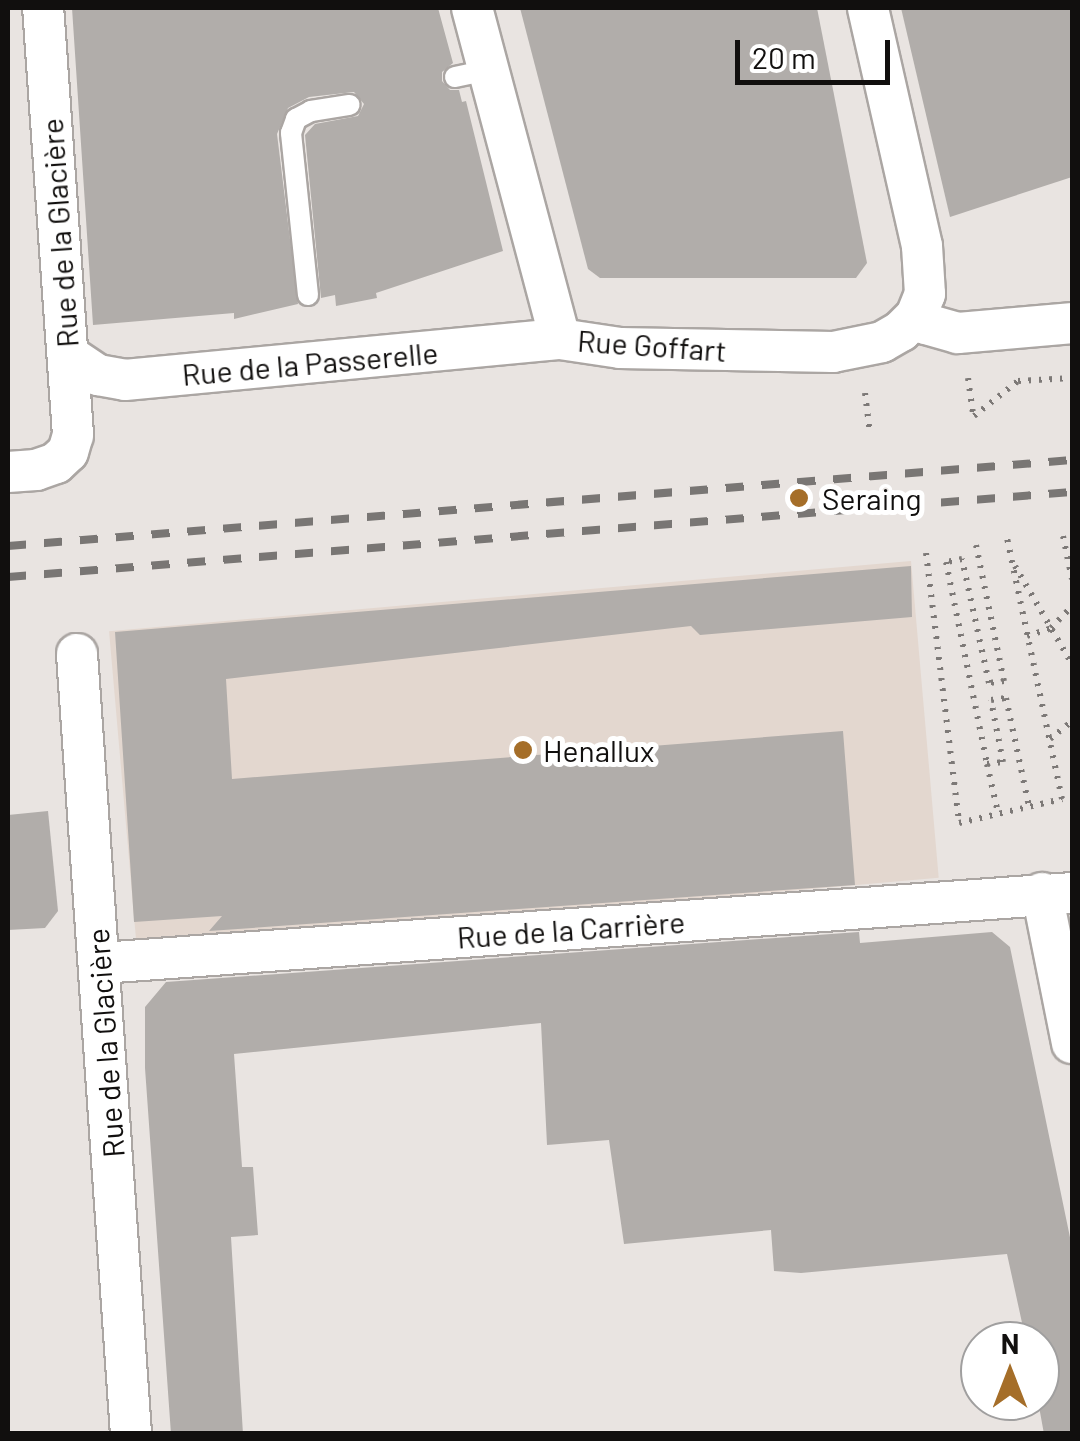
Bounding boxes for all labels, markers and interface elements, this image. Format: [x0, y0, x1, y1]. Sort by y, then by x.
scale bar [740, 20, 895, 82]
text: 20 m [752, 39, 816, 75]
street label: Rue de la Glacière [33, 117, 85, 349]
street label: Rue Goffart [576, 322, 728, 368]
street label: Rue de la Passerelle [180, 334, 440, 392]
place label: Seraing [822, 480, 922, 516]
marker: Seraing [786, 485, 812, 511]
place label: Henallux [543, 732, 654, 768]
marker: Henallux [512, 739, 534, 761]
street label: Rue de la Carrière [456, 903, 686, 955]
street label: Rue de la Glacière [79, 927, 131, 1159]
north arrow [960, 1321, 1060, 1421]
text: N [1001, 1326, 1019, 1360]

